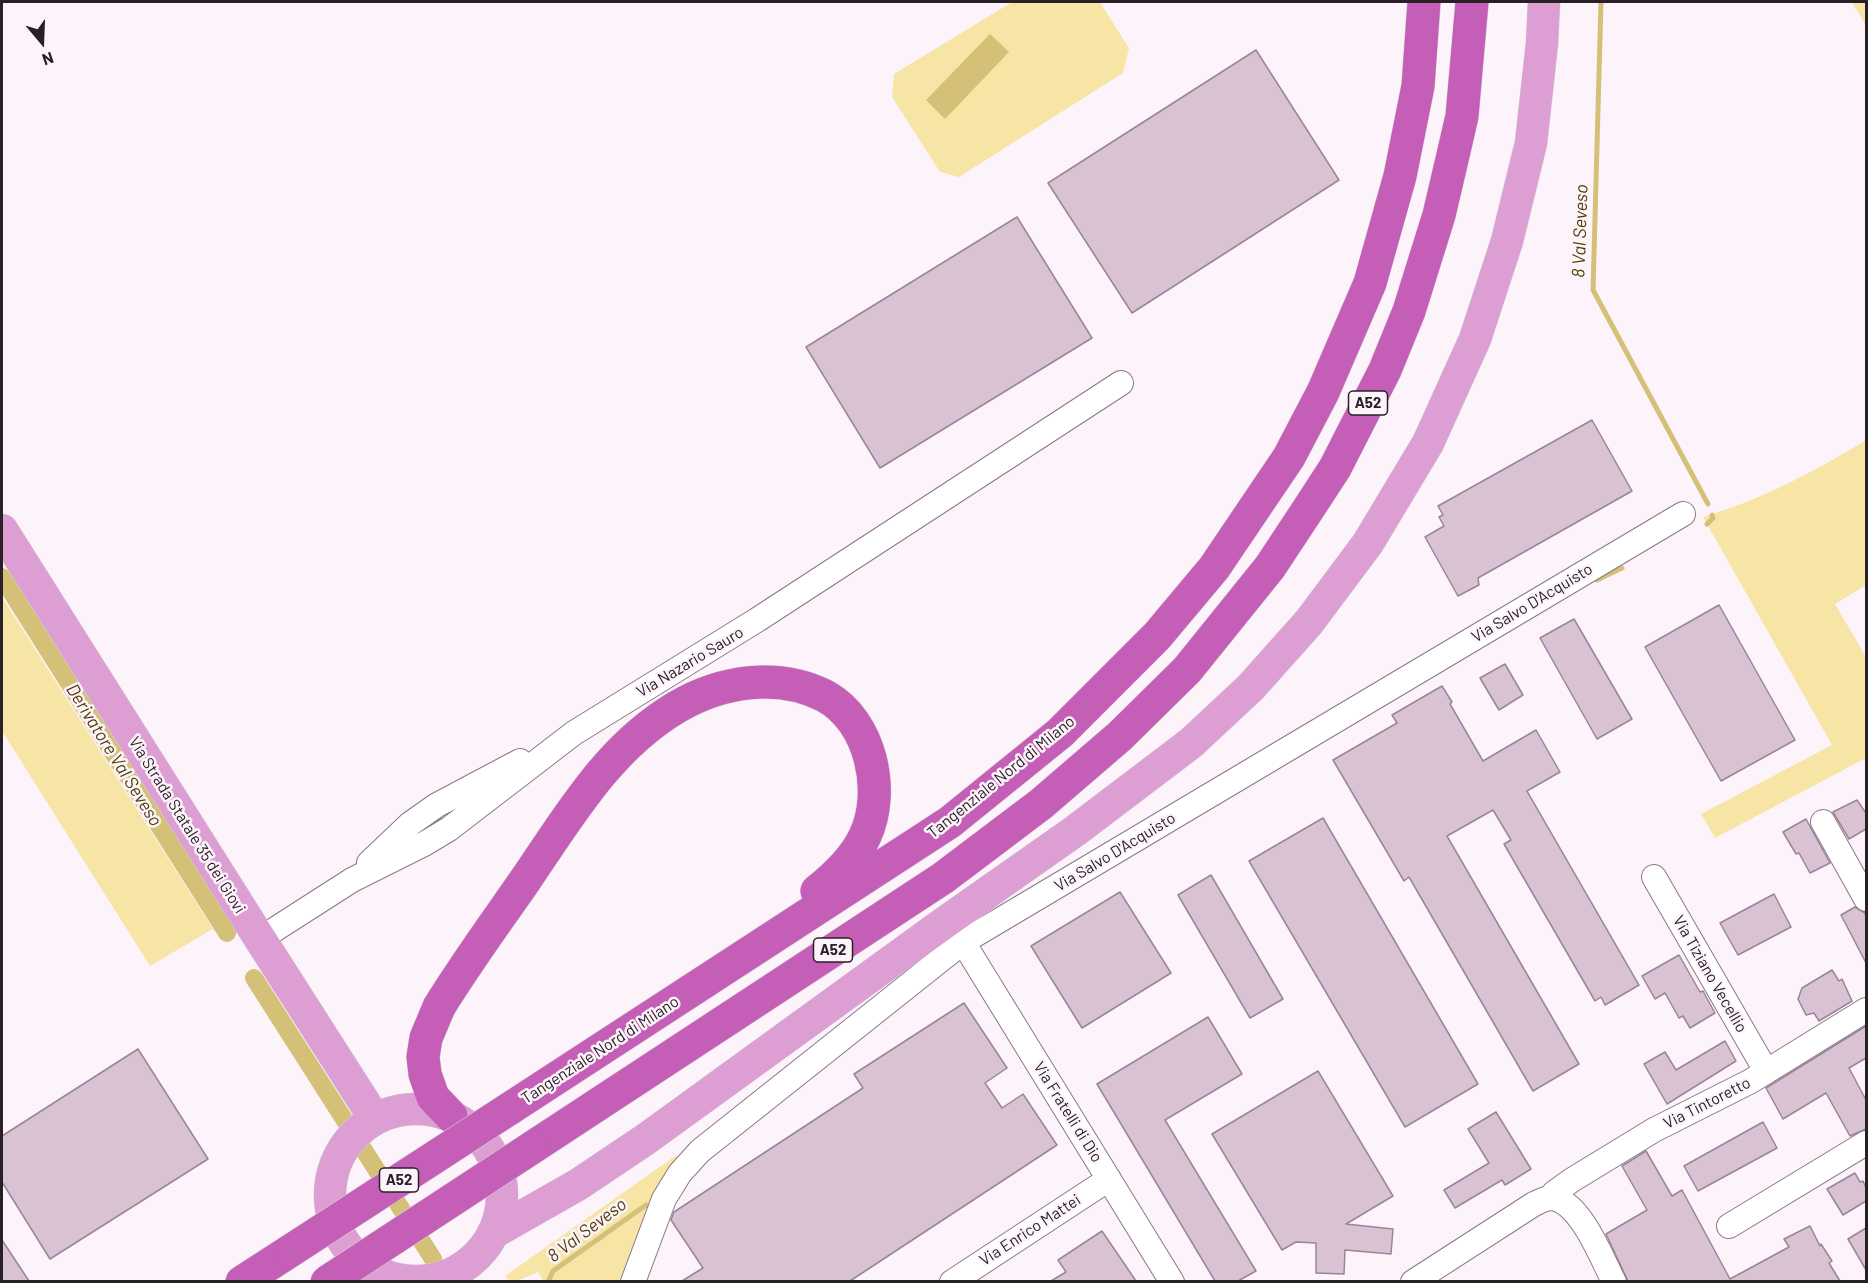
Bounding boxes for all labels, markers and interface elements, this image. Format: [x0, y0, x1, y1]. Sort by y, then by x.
north arrow [12, 12, 72, 72]
text: N [40, 49, 56, 70]
water label: 8 Val Seveso [1568, 184, 1592, 278]
road number: A52 [1348, 391, 1388, 415]
street label: Via Salvo D'Acquisto [1468, 559, 1596, 647]
street label: Via Nazario Sauro [633, 622, 747, 702]
water label: Derivatore Val Seveso [61, 680, 167, 830]
street label: Tangenziale Nord di Milano [923, 712, 1079, 842]
street label: Via Strada Statale 35 dei Giovi [125, 733, 249, 917]
street label: Via Salvo D'Acquisto [1051, 808, 1179, 896]
street label: Via Tiziano Vecellio [1669, 912, 1751, 1036]
road number: A52 [814, 938, 852, 962]
street label: Tangenziale Nord di Milano [518, 992, 682, 1108]
street label: Via Fratelli di Dio [1029, 1058, 1107, 1166]
street label: Via Tintoretto [1660, 1073, 1754, 1133]
road number: A52 [380, 1168, 418, 1192]
street label: Via Enrico Mattei [976, 1190, 1084, 1270]
water label: 8 Val Seveso [543, 1193, 631, 1267]

